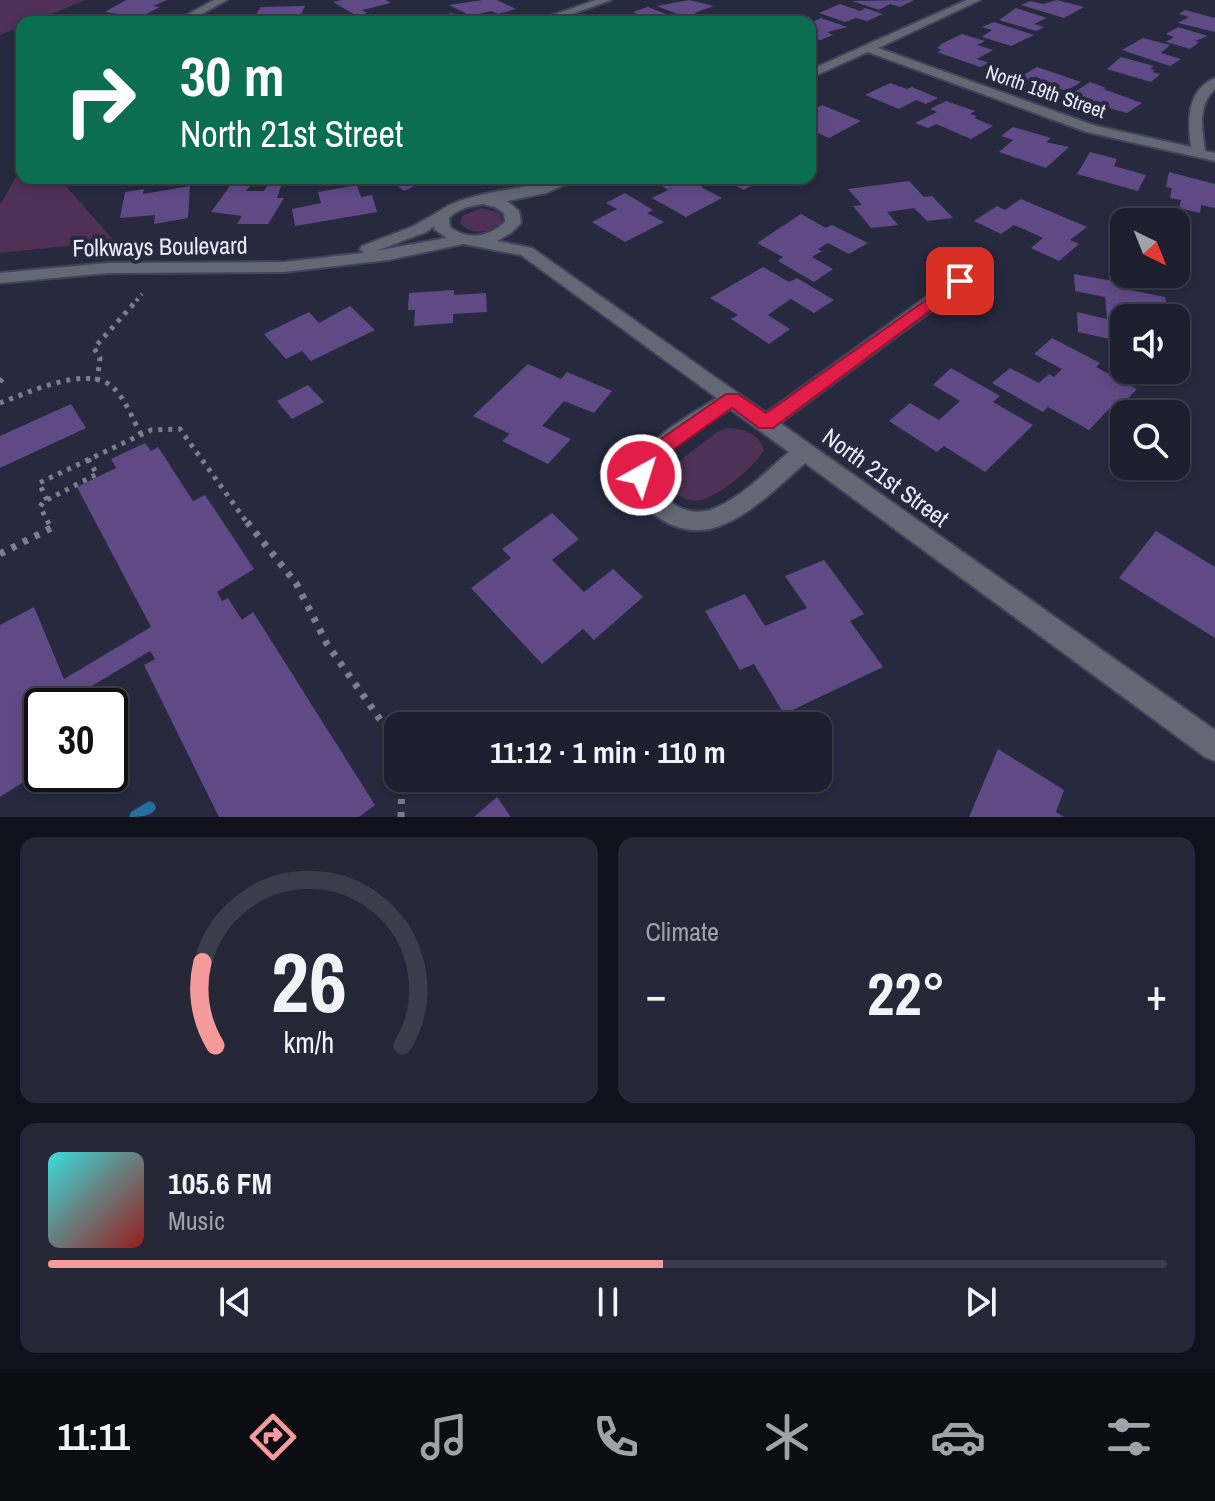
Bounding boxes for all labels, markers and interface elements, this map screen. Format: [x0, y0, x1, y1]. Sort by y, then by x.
text: 30 m [180, 38, 285, 113]
icon: right [48, 48, 152, 152]
street label: North 19th Street [983, 58, 1110, 124]
text: North 21st Street [180, 110, 403, 158]
north arrow [1110, 208, 1190, 288]
map controls [1110, 208, 1190, 480]
street label: Folkways Boulevard [72, 228, 248, 264]
pin [926, 247, 994, 315]
icon: arrive [938, 259, 982, 303]
button: sound [1110, 304, 1190, 384]
button: search [1110, 400, 1190, 480]
street label: North 21st Street [816, 420, 956, 534]
position arrow [599, 433, 683, 517]
speed limit sign: 30 [24, 688, 128, 792]
text: 11:12 · 1 min · 110 m [490, 732, 726, 772]
text: Climate [646, 914, 719, 949]
text: 26 [271, 926, 347, 1038]
text: 22° [867, 953, 946, 1034]
text: − [646, 964, 667, 1024]
text: + [1146, 964, 1167, 1024]
text: km/h [283, 1023, 334, 1062]
text: 105.6 FM [168, 1163, 272, 1203]
text: Music [168, 1203, 225, 1238]
icon: previous [213, 1280, 257, 1324]
icon: pause [586, 1280, 630, 1324]
icon: next [959, 1280, 1003, 1324]
icon: directions [245, 1409, 301, 1465]
icon: music [416, 1409, 472, 1465]
icon: phone [588, 1409, 644, 1465]
icon: climate [759, 1409, 815, 1465]
icon: car [930, 1409, 986, 1465]
icon: filters [1101, 1409, 1157, 1465]
text: 11:11 [58, 1413, 130, 1461]

